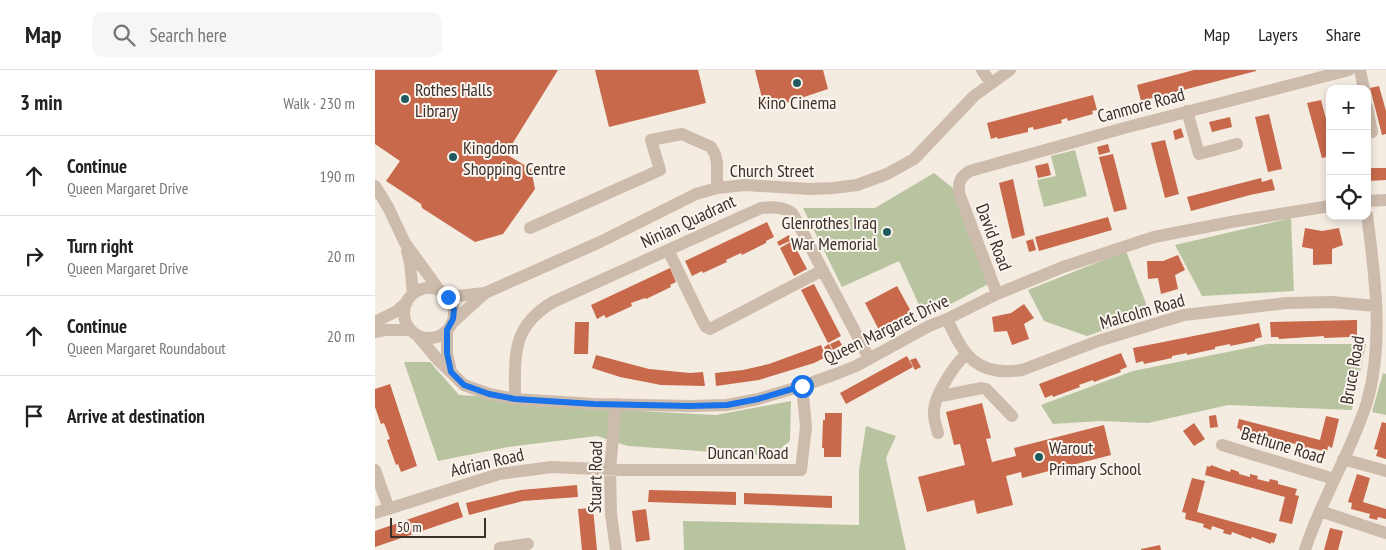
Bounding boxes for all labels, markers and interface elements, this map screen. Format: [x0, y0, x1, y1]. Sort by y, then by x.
search box [92, 12, 442, 57]
text: Map [25, 19, 62, 50]
icon: search [110, 21, 138, 49]
text: Search here [150, 23, 227, 47]
text: Map [1204, 23, 1230, 46]
text: Layers [1258, 23, 1298, 46]
text: Share [1326, 23, 1361, 46]
marker: Kino Cinema [791, 77, 803, 89]
place label: Rothes Halls Library [415, 78, 492, 122]
street label: Canmore Road [1095, 82, 1187, 128]
map controls [1326, 85, 1371, 220]
button: + [1326, 85, 1371, 130]
text: 3 min [20, 89, 62, 116]
place label: Kino Cinema [758, 91, 836, 114]
text: Walk · 230 m [283, 93, 355, 113]
marker: Rothes Halls Library [399, 93, 411, 105]
button: − [1326, 130, 1371, 175]
place label: Kingdom Shopping Centre [463, 136, 566, 180]
marker: Kingdom Shopping Centre [447, 151, 459, 163]
text: Continue [67, 154, 127, 178]
street label: Church Street [730, 159, 814, 182]
icon: ahead [20, 162, 48, 190]
text: 190 m [320, 166, 355, 186]
button: locate [1326, 175, 1371, 220]
text: Queen Margaret Drive [67, 178, 188, 198]
street label: Ninian Quadrant [637, 189, 739, 253]
street label: David Road [971, 200, 1017, 274]
place label: Glenrothes Iraq War Memorial [782, 211, 878, 255]
marker: Glenrothes Iraq War Memorial [881, 226, 893, 238]
text: Turn right [67, 234, 133, 258]
icon: right [20, 242, 48, 270]
text: 20 m [327, 246, 355, 266]
text: Queen Margaret Drive [67, 258, 188, 278]
route end [437, 286, 460, 309]
street label: Malcolm Road [1097, 288, 1187, 334]
street label: Queen Margaret Drive [820, 289, 952, 369]
text: Continue [67, 314, 127, 338]
icon: ahead [20, 322, 48, 350]
text: 20 m [327, 326, 355, 346]
street label: Bruce Road [1335, 334, 1369, 406]
text: Queen Margaret Roundabout [67, 338, 226, 358]
route start [791, 375, 814, 398]
icon: arrive [20, 402, 48, 430]
text: Arrive at destination [67, 404, 205, 428]
street label: Bethune Road [1238, 421, 1328, 469]
place label: Warout Primary School [1049, 436, 1142, 480]
street label: Stuart Road [583, 441, 607, 513]
street label: Duncan Road [707, 441, 789, 464]
street label: Adrian Road [448, 442, 526, 482]
marker: Warout Primary School [1033, 451, 1045, 463]
scale bar [390, 515, 486, 538]
text: 50 m [397, 518, 422, 536]

